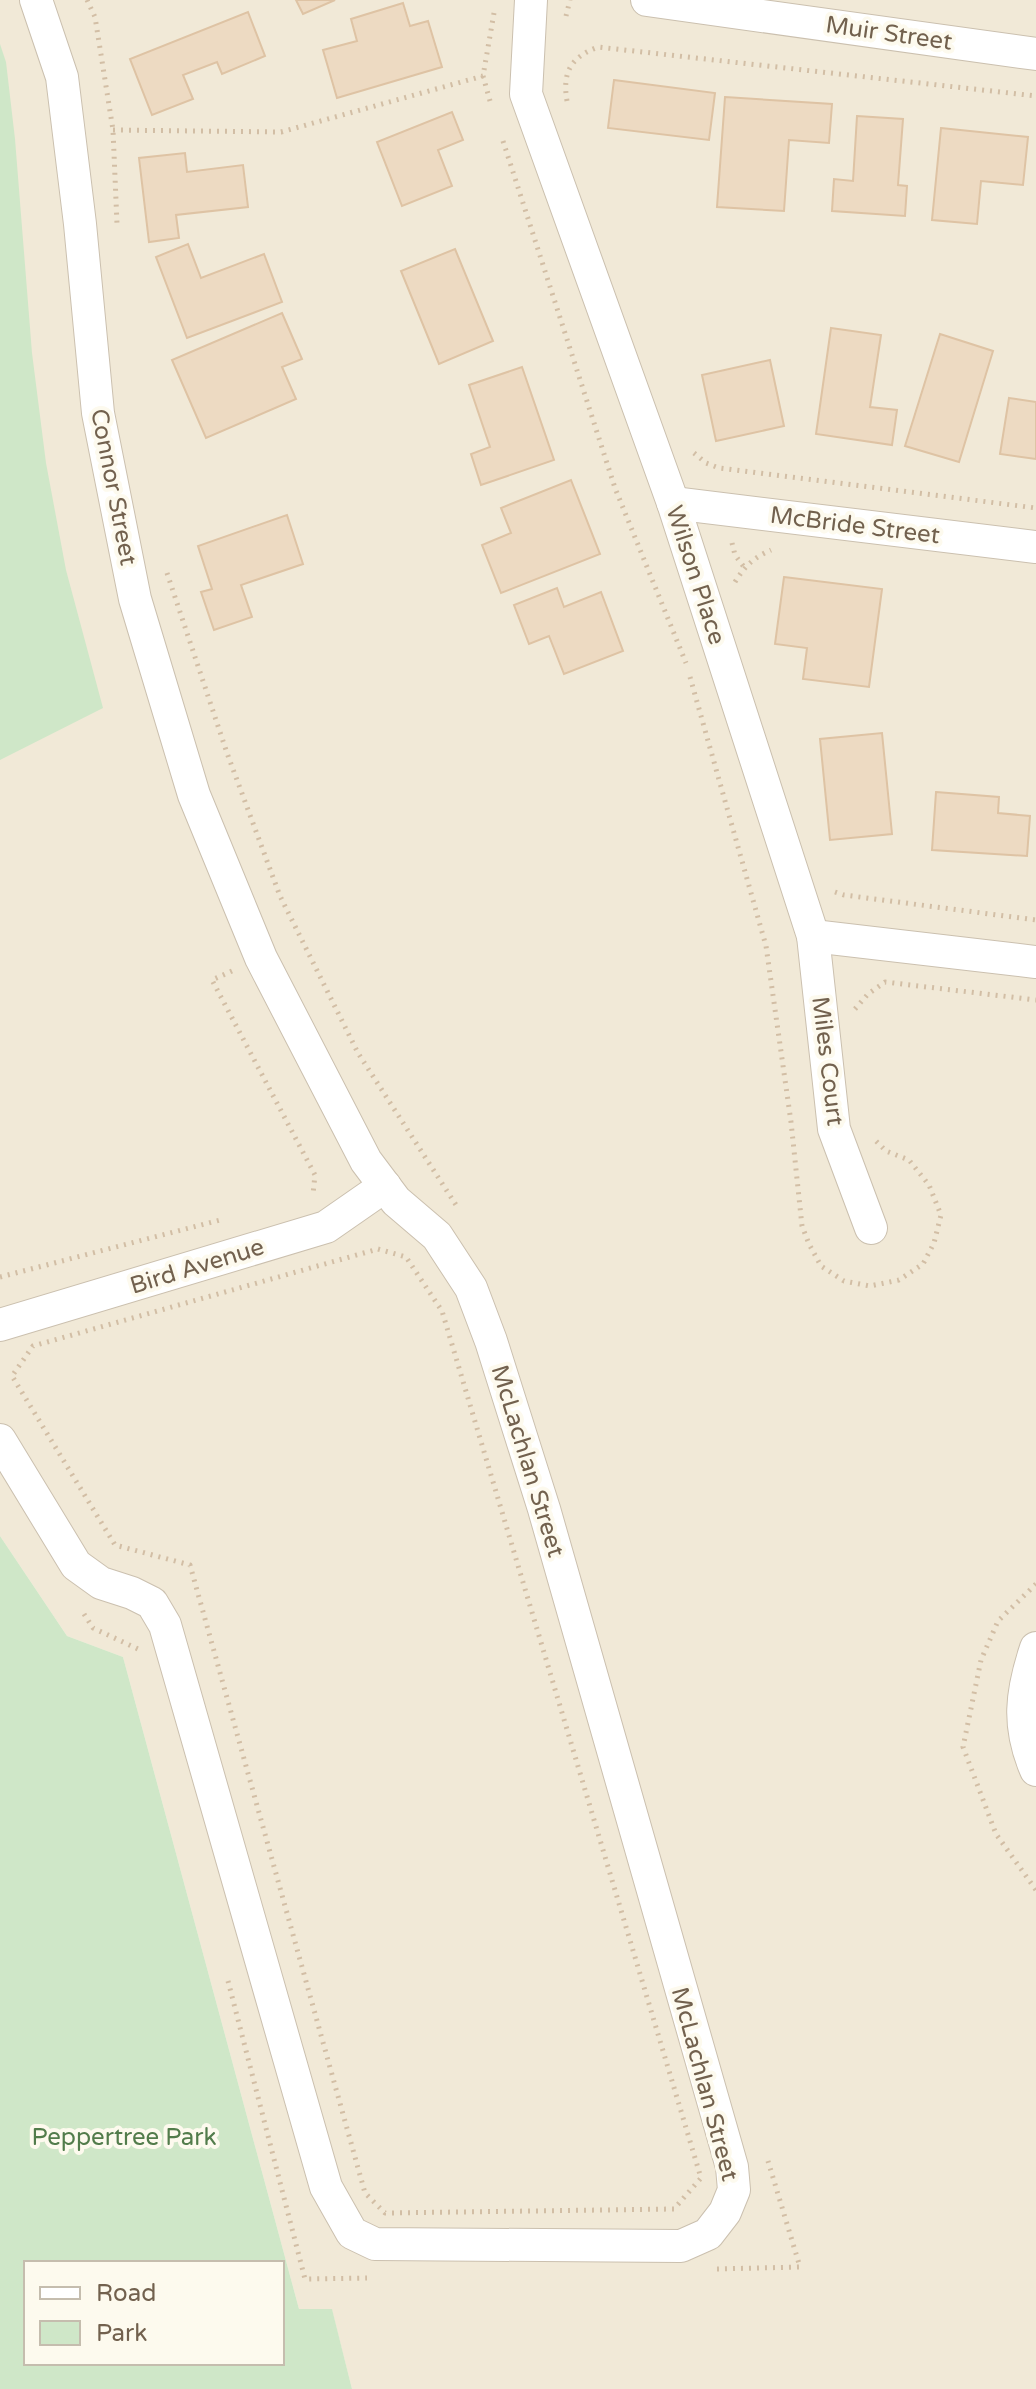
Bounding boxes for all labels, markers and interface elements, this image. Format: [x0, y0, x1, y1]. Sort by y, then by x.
street label: Muir Street [824, 10, 954, 57]
street label: Connor Street [84, 406, 143, 568]
street label: McBride Street [768, 501, 941, 550]
street label: Wilson Place [659, 502, 732, 648]
street label: Miles Court [805, 995, 850, 1127]
street label: Bird Avenue [127, 1232, 268, 1301]
street label: McLachlan Street [485, 1362, 571, 1561]
street label: McLachlan Street [665, 1984, 744, 2184]
park label: Peppertree Park [31, 2123, 217, 2152]
legend [24, 2261, 284, 2365]
text: Road [96, 2279, 156, 2308]
text: Park [96, 2319, 147, 2348]

